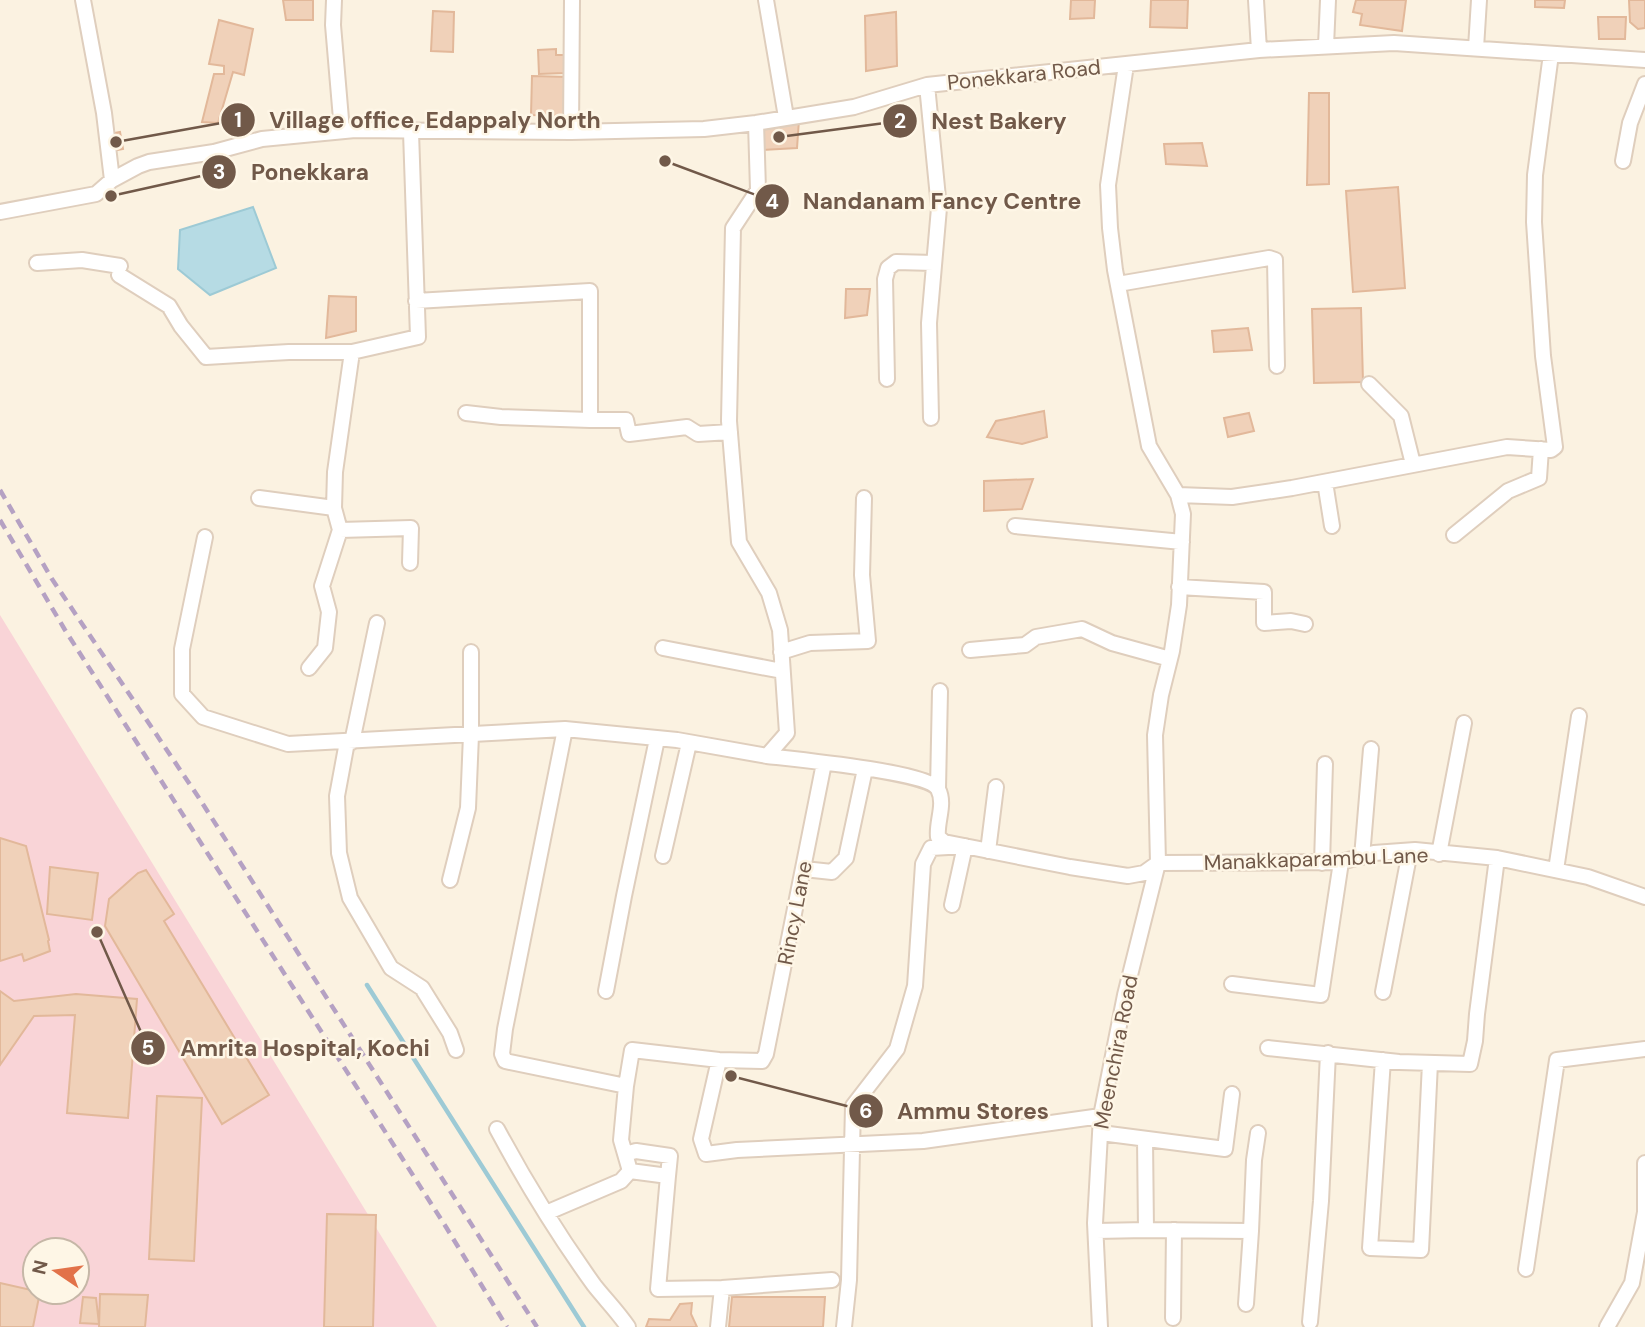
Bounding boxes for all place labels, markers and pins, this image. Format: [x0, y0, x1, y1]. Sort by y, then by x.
callout: Village office, Edappaly North [220, 98, 615, 142]
callout: Nest Bakery [883, 99, 1081, 143]
callout: Ponekkara [202, 150, 383, 194]
callout: Nandanam Fancy Centre [754, 179, 1096, 223]
callout: Amrita Hospital, Kochi [131, 1026, 444, 1070]
callout: Ammu Stores [848, 1089, 1063, 1133]

